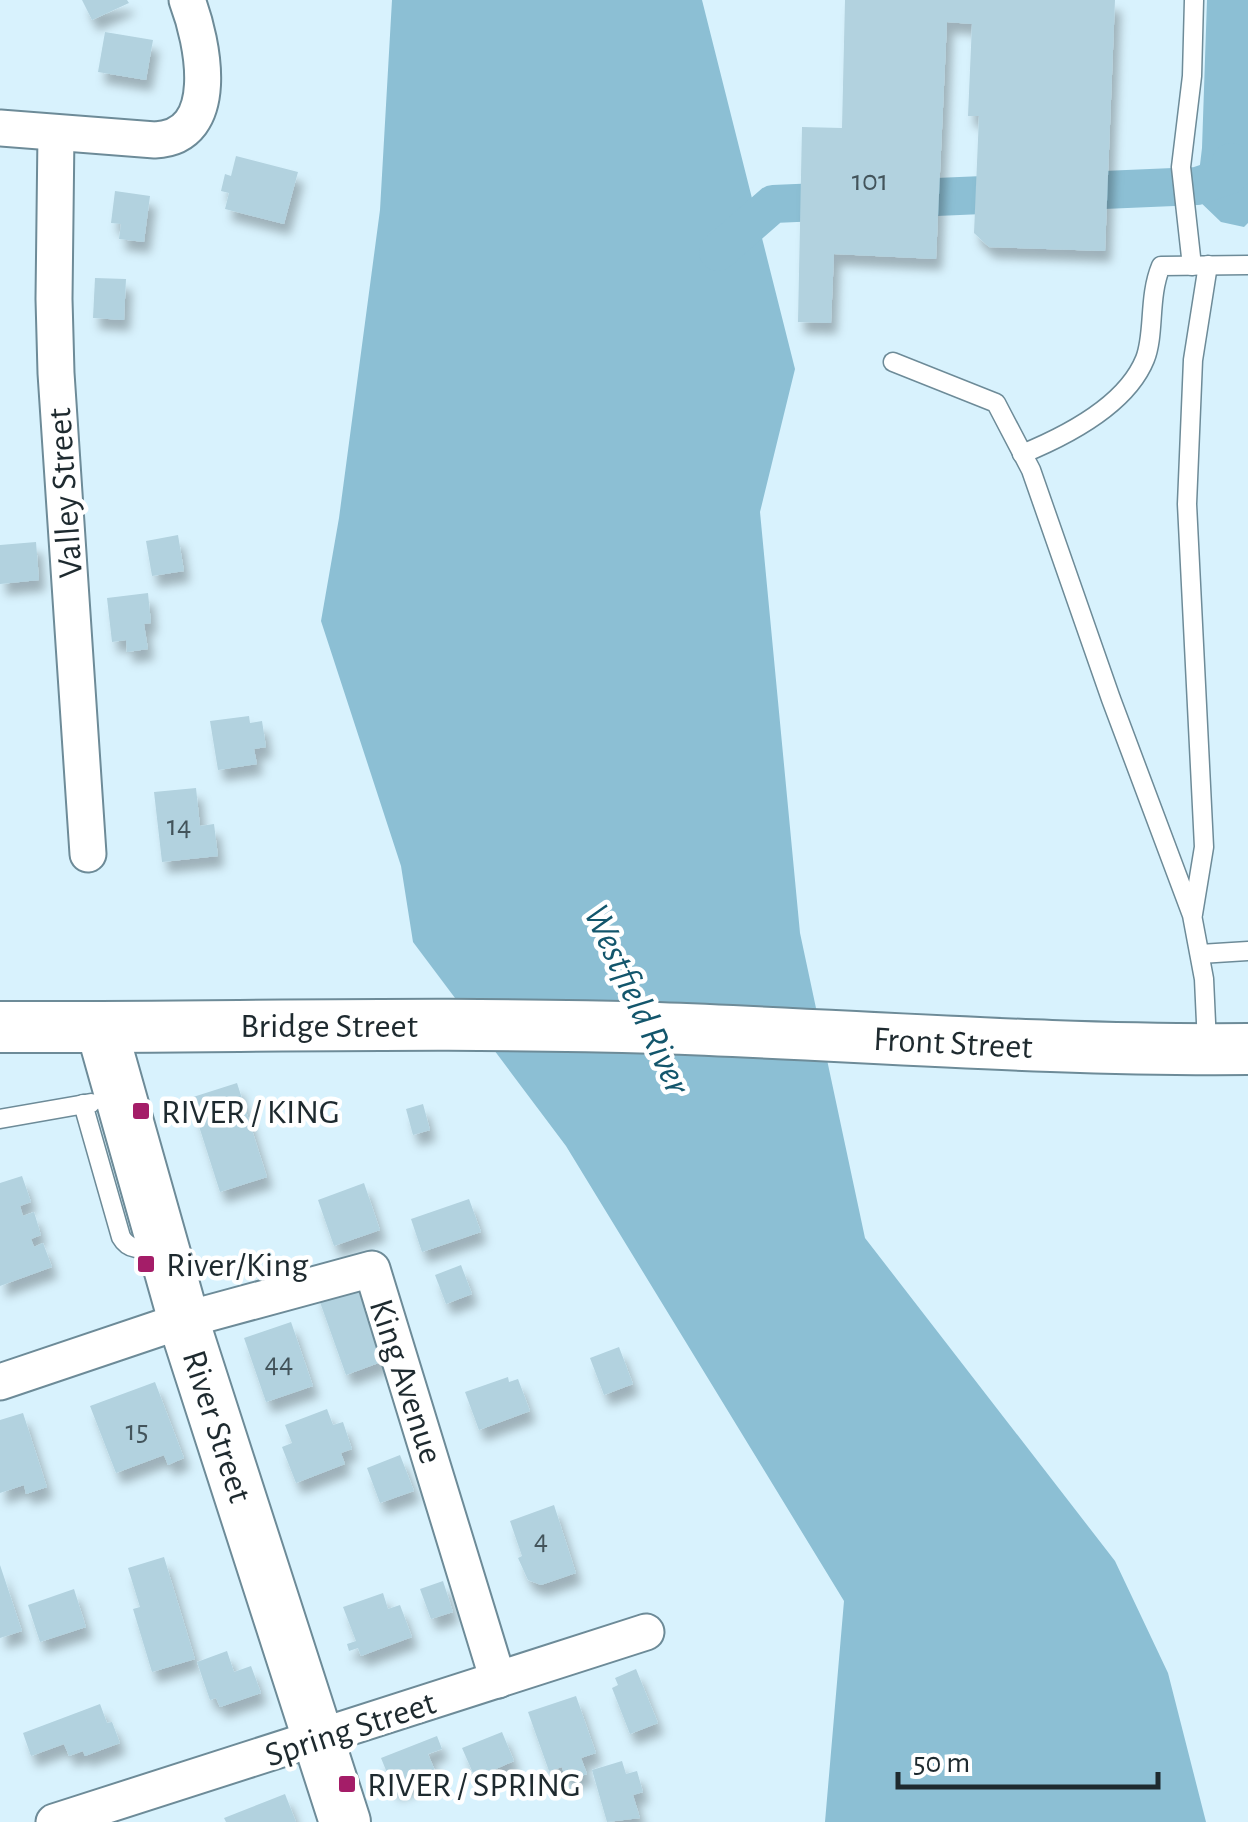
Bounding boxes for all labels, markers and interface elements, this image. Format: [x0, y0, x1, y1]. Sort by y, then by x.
house number: 101 [852, 166, 888, 196]
street label: Valley Street [42, 407, 89, 579]
house number: 14 [167, 811, 191, 841]
water label: Westfield River [576, 899, 697, 1102]
street label: Bridge Street [240, 1009, 418, 1044]
street label: Front Street [872, 1022, 1033, 1065]
place label: RIVER / KING [161, 1095, 340, 1130]
marker: RIVER / KING [130, 1100, 152, 1122]
place label: River/King [166, 1248, 308, 1283]
marker: River/King [135, 1253, 157, 1275]
street label: King Avenue [363, 1295, 449, 1468]
street label: River Street [176, 1346, 258, 1507]
house number: 44 [265, 1348, 293, 1378]
house number: 15 [126, 1416, 148, 1446]
house number: 4 [534, 1525, 548, 1555]
street label: Spring Street [261, 1685, 440, 1773]
scale bar [898, 1727, 1158, 1789]
text: 50 m [913, 1748, 970, 1778]
place label: RIVER / SPRING [367, 1768, 581, 1803]
marker: RIVER / SPRING [336, 1773, 358, 1795]

